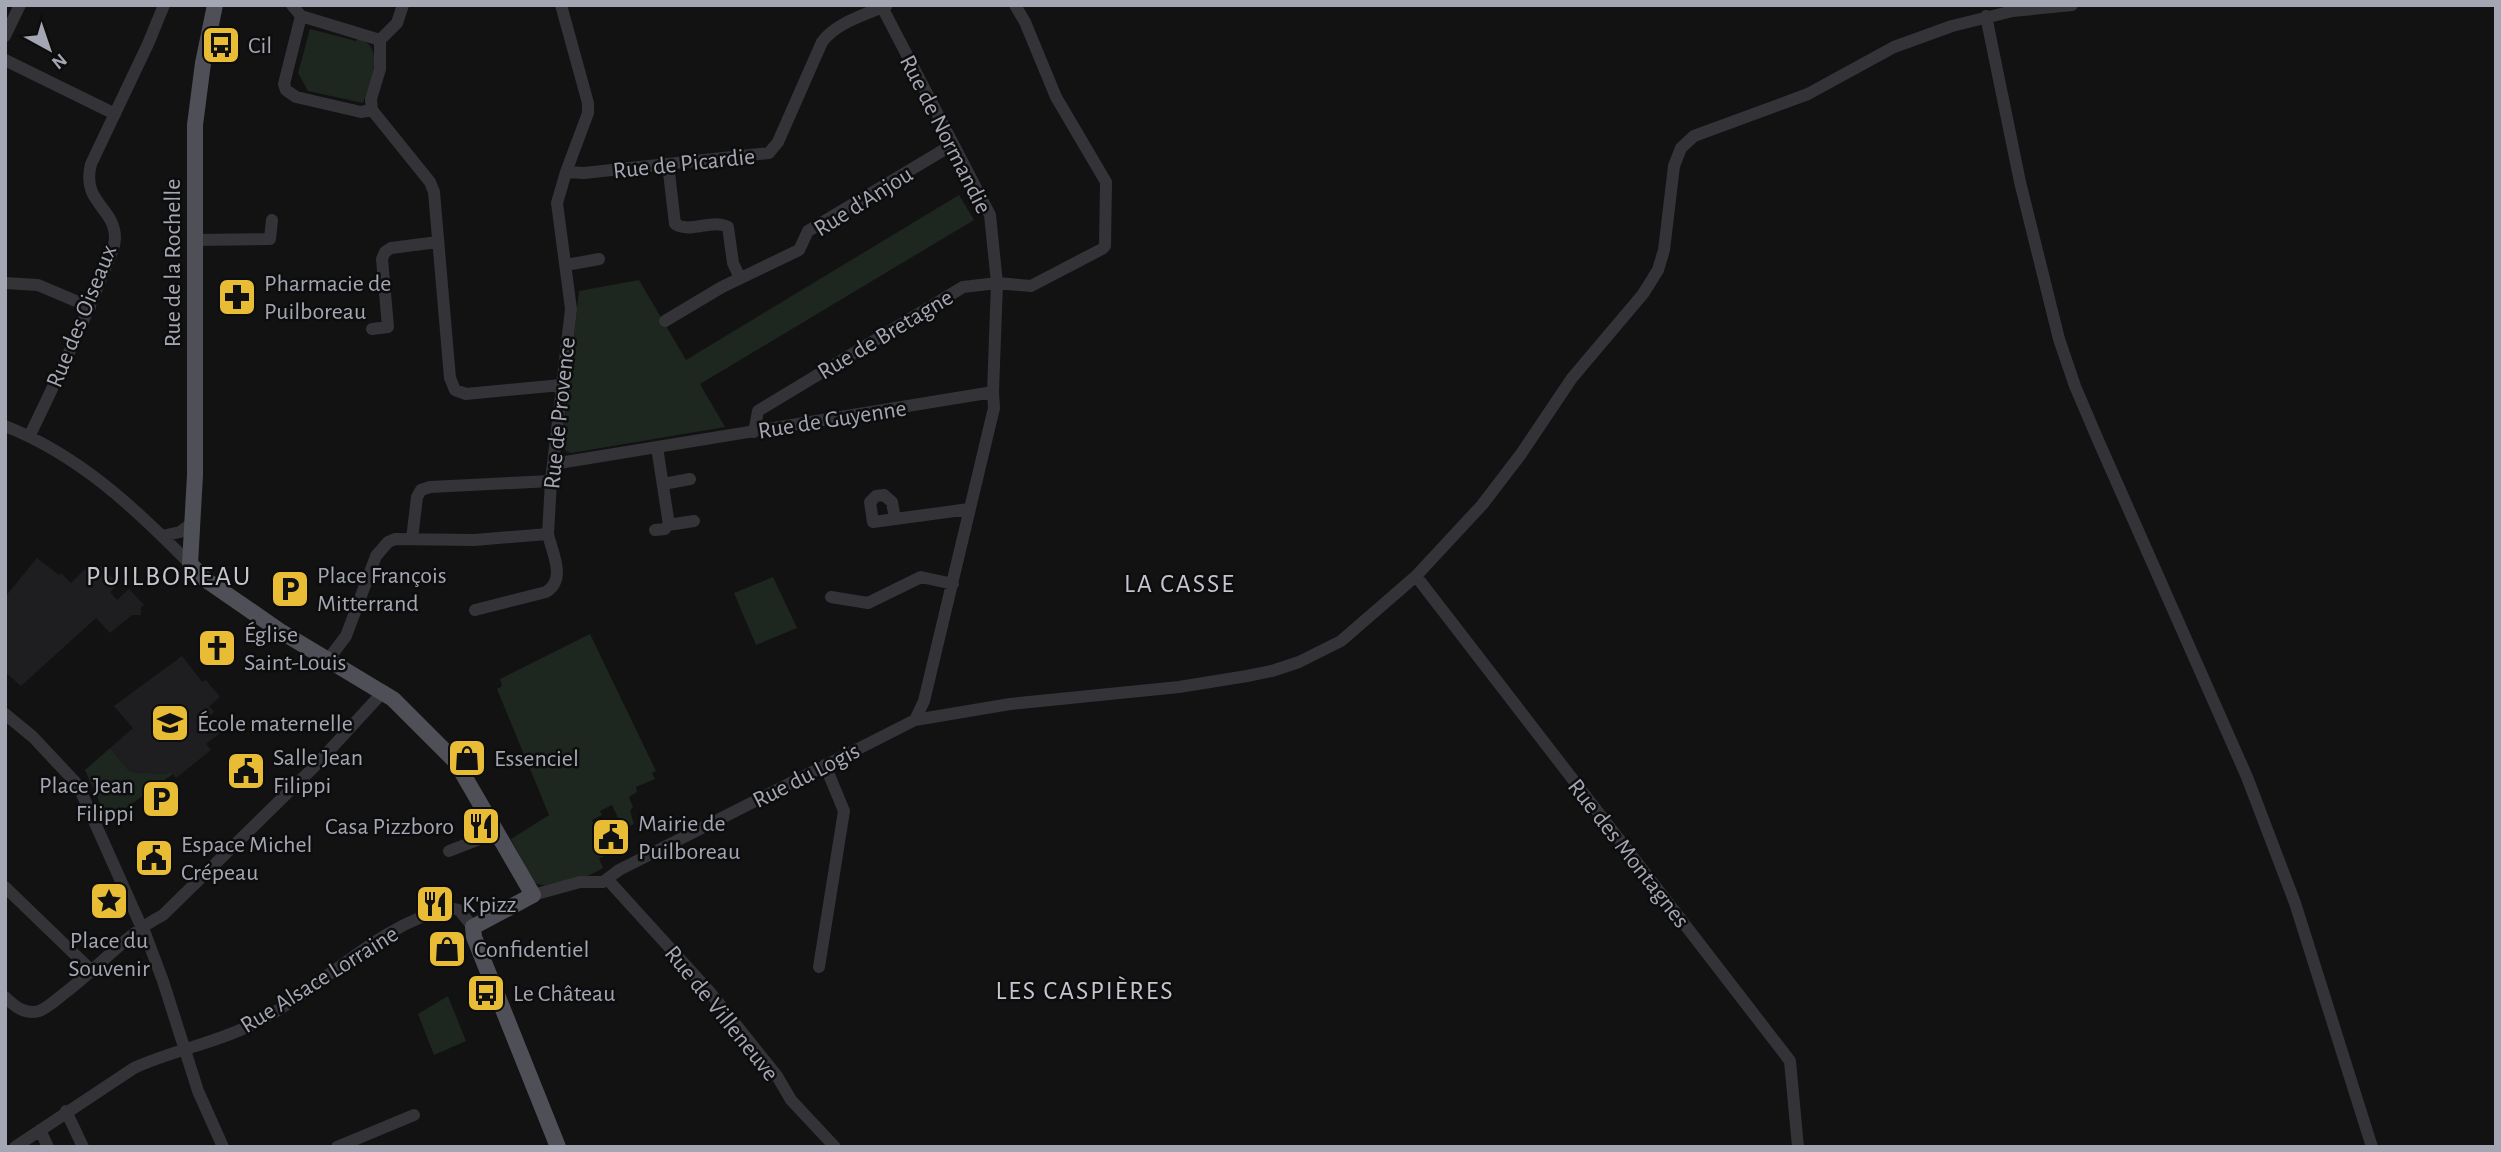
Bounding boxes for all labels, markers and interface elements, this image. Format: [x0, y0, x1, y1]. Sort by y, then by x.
north arrow [14, 14, 84, 84]
bus stop icon: Cil [200, 24, 242, 66]
place label: Cil [248, 34, 272, 58]
text: N [48, 49, 70, 72]
street label: Rue de Normandie [895, 51, 995, 218]
street label: Rue de Picardie [612, 145, 756, 183]
street label: Rue d'Anjou [810, 162, 917, 242]
street label: Rue de la Rochelle [161, 179, 185, 347]
street label: Rue des Oiseaux [42, 241, 122, 391]
place label: Pharmacie de Puilboreau [264, 272, 391, 324]
pharmacy icon: Pharmacie de Puilboreau [216, 276, 258, 318]
street label: Rue de Bretagne [814, 285, 957, 385]
street label: Rue de Provence [540, 336, 580, 490]
street label: Rue de Guyenne [756, 396, 908, 444]
district label: PUILBOREAU [86, 563, 252, 591]
place label: Place François Mitterrand [317, 564, 447, 616]
parking icon: Place François Mitterrand [269, 568, 311, 610]
district label: LA CASSE [1124, 571, 1236, 597]
place label: Église Saint-Louis [244, 621, 346, 675]
church icon: Église Saint-Louis [196, 627, 238, 669]
school or university icon: École maternelle [149, 702, 191, 744]
place label: École maternelle [197, 710, 353, 736]
shop icon: Essenciel [446, 737, 488, 779]
street label: Rue du Logis [749, 739, 864, 813]
place label: Salle Jean Filippi [273, 746, 363, 798]
place label: Essenciel [494, 747, 579, 771]
public building icon: Salle Jean Filippi [225, 750, 267, 792]
place label: Place Jean Filippi [39, 774, 134, 826]
street label: Rue des Montagnes [1563, 775, 1694, 933]
parking icon: Place Jean Filippi [140, 778, 182, 820]
restaurant icon: Casa Pizzboro [460, 805, 502, 847]
place label: Mairie de Puilboreau [638, 812, 740, 864]
place label: Casa Pizzboro [325, 815, 454, 839]
public building icon: Mairie de Puilboreau [590, 816, 632, 858]
place label: Espace Michel Crépeau [181, 833, 312, 885]
public building icon: Espace Michel Crépeau [133, 837, 175, 879]
place icon: Place du Souvenir [88, 880, 130, 922]
restaurant icon: K'pizz [414, 883, 456, 925]
place label: K'pizz [462, 893, 517, 917]
street label: Rue Alsace Lorraine [236, 922, 403, 1038]
shop icon: Confidentiel [426, 928, 468, 970]
place label: Place du Souvenir [68, 929, 150, 981]
place label: Confidentiel [474, 938, 589, 962]
street label: Rue de Villeneuve [660, 942, 783, 1086]
bus stop icon: Le Château [465, 972, 507, 1014]
district label: LES CASPIÈRES [996, 976, 1174, 1004]
place label: Le Château [513, 982, 615, 1006]

